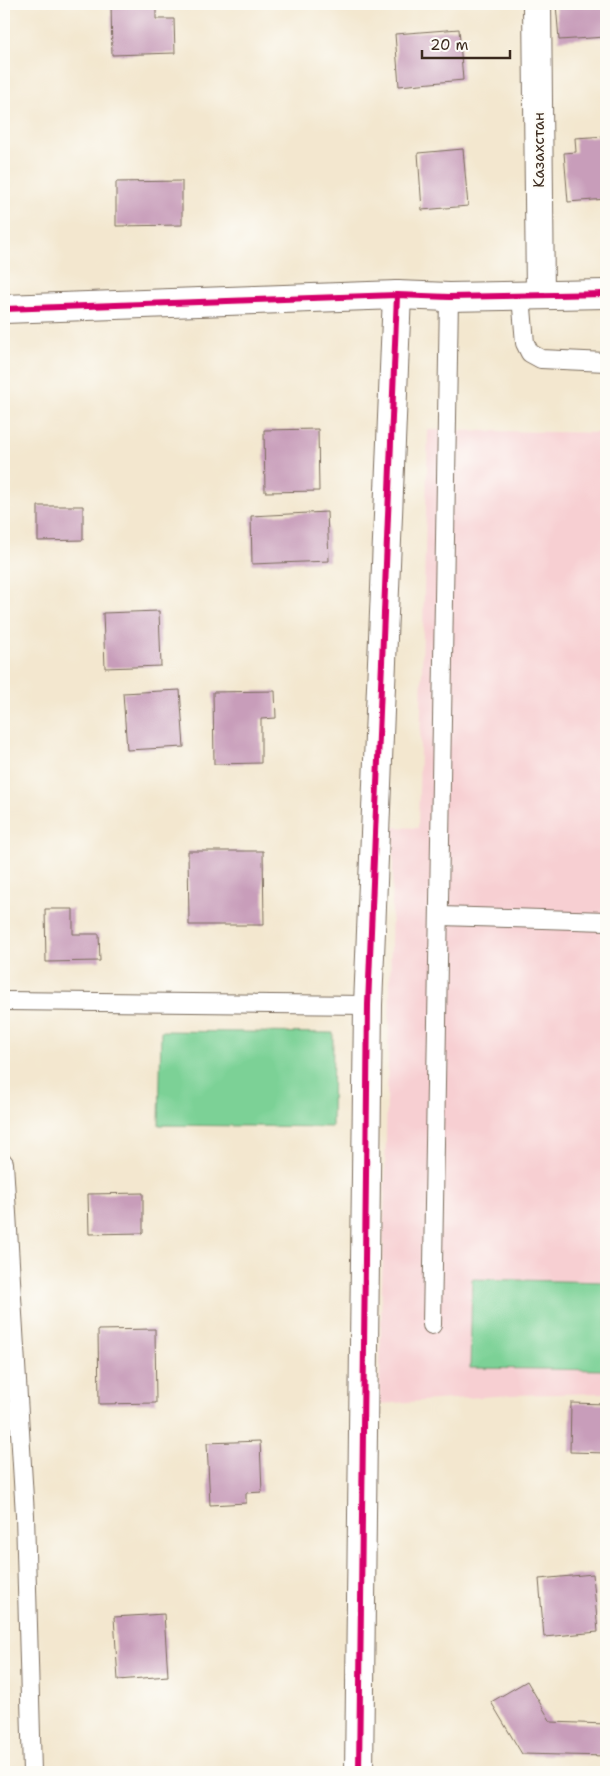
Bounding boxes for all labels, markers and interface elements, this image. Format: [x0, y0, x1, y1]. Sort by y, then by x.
scale bar [422, 28, 510, 60]
text: 20 m [430, 35, 469, 55]
street label: Казахстан [529, 112, 549, 188]

